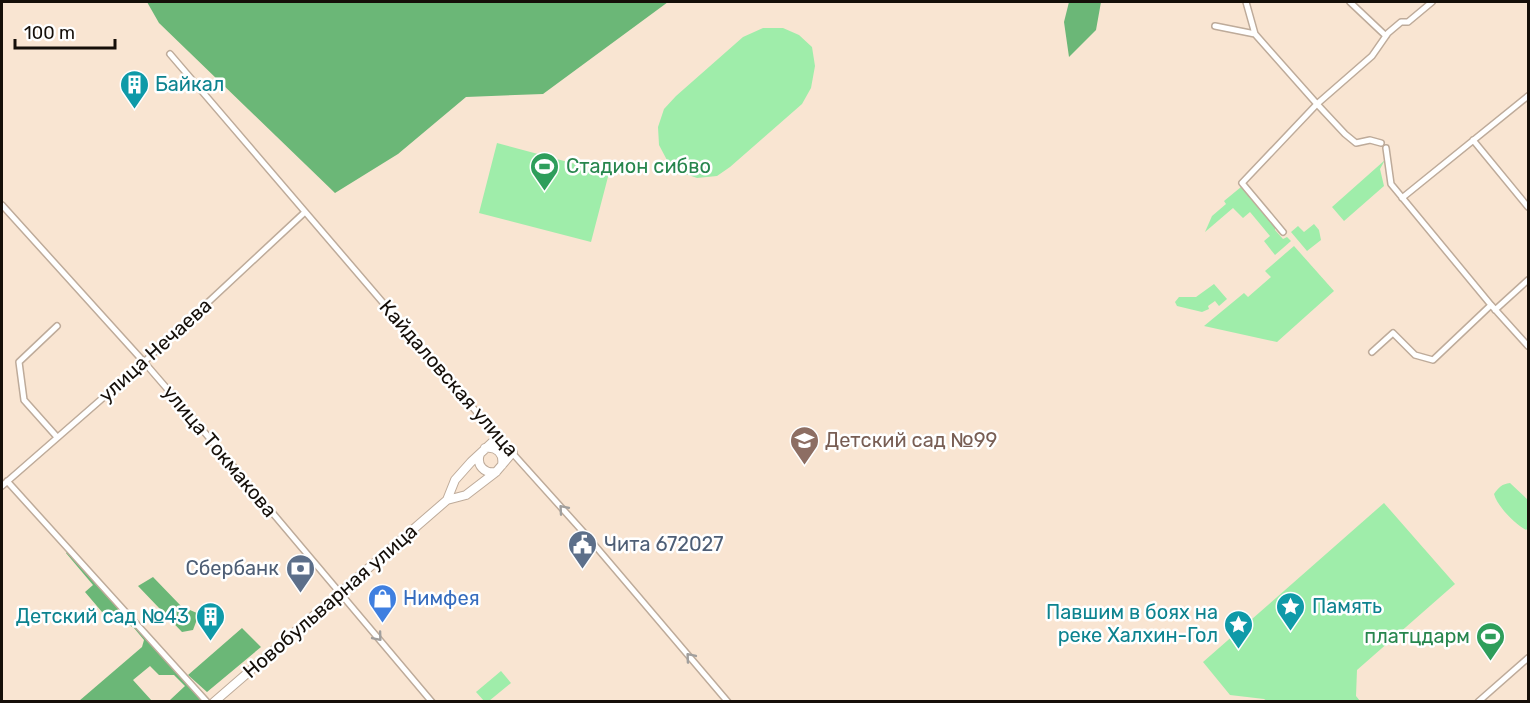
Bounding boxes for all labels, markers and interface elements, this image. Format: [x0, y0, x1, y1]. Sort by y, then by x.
scale bar [15, 12, 116, 50]
text: 100 m [24, 22, 75, 44]
building icon: Байкал [118, 68, 150, 110]
place label: Байкал [155, 72, 224, 96]
sports icon: Стадион сибво [529, 150, 561, 192]
place label: Стадион сибво [566, 154, 711, 178]
street label: улица Нечаева [94, 293, 216, 407]
street label: Кайдаловская улица [375, 295, 523, 461]
street label: улица Токмакова [158, 380, 282, 522]
school or university icon: Детский сад №99 [788, 424, 820, 466]
place label: Детский сад №99 [825, 428, 997, 452]
one-way arrow [559, 505, 570, 516]
street label: Новобульварная улица [238, 519, 422, 683]
public building icon: Чита 672027 [567, 528, 599, 570]
place label: Чита 672027 [604, 532, 724, 556]
bank icon: Сбербанк [284, 552, 316, 594]
place label: Сбербанк [185, 556, 279, 580]
shop icon: Нимфея [366, 582, 398, 624]
place label: Нимфея [403, 586, 480, 610]
place icon: Память [1275, 590, 1307, 632]
place label: Память [1312, 594, 1382, 618]
building icon: Детский сад №43 [194, 600, 226, 642]
place label: Павшим в боях на реке Халхин-Гол [1046, 600, 1218, 647]
place label: Детский сад №43 [16, 604, 189, 628]
place icon: Павшим в боях на реке Халхин-Гол [1223, 608, 1255, 650]
sports icon: платцдарм [1475, 620, 1507, 662]
place label: платцдарм [1364, 624, 1470, 648]
one-way arrow [370, 630, 381, 641]
one-way arrow [686, 653, 697, 664]

